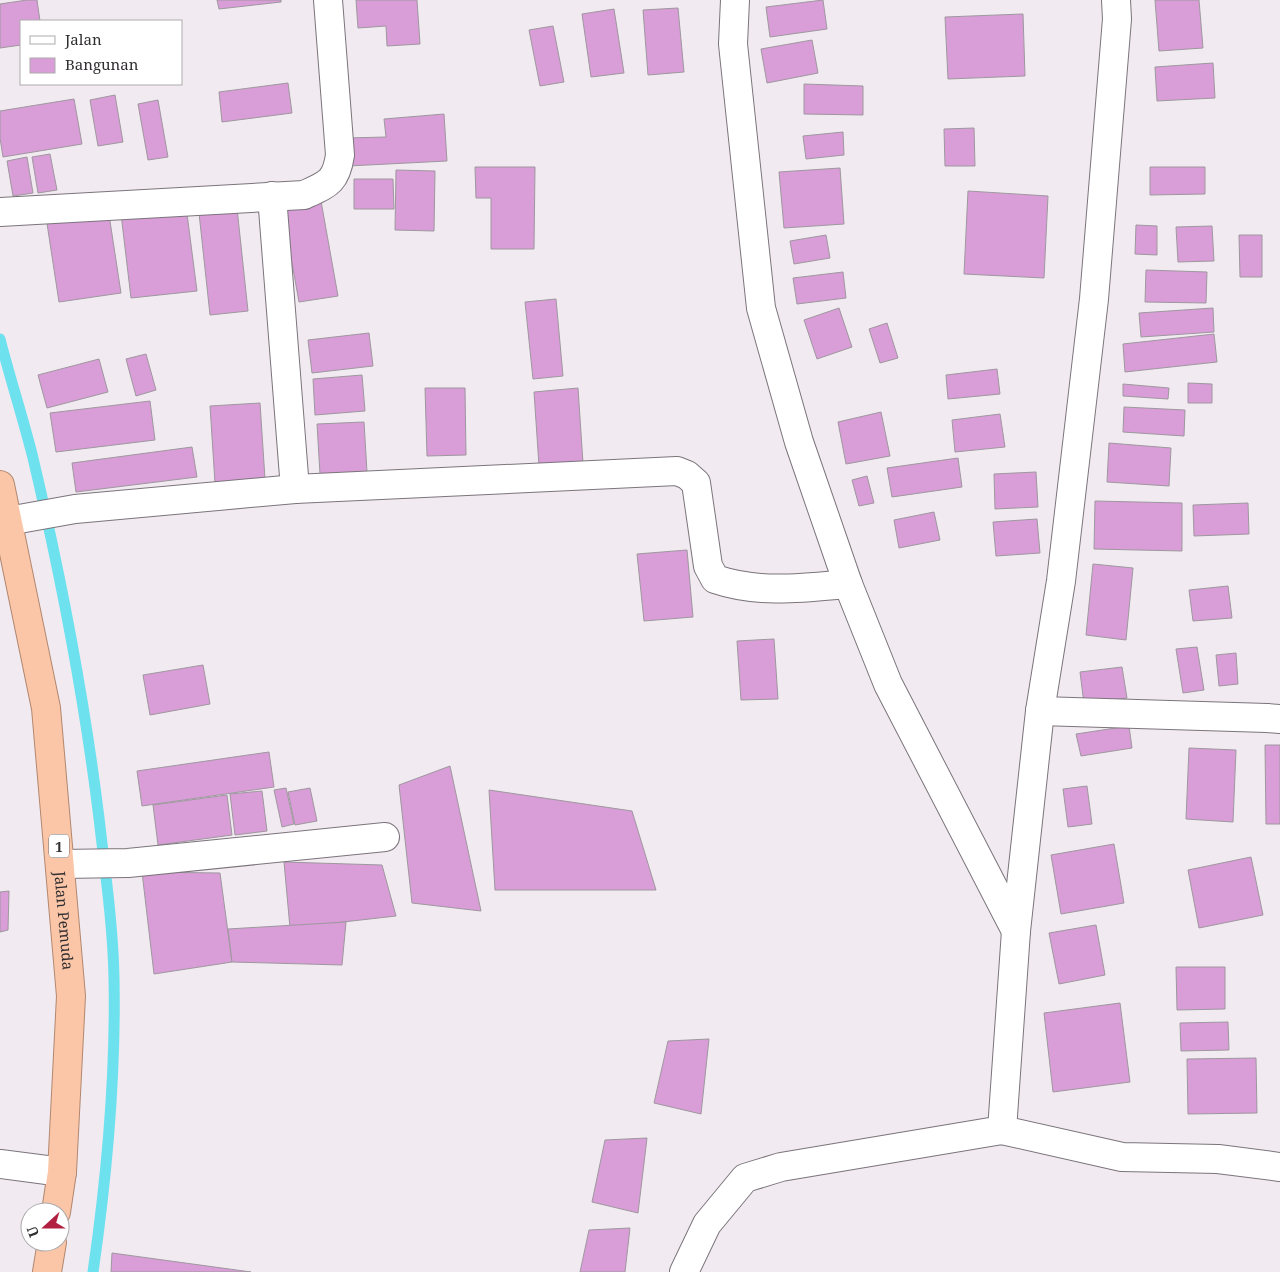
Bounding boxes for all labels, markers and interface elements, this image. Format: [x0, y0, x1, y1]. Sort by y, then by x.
legend [20, 20, 182, 85]
text: Jalan [64, 29, 102, 49]
text: Bangunan [65, 54, 139, 74]
road number: 1 [49, 834, 69, 858]
street label: Jalan Pemuda [50, 869, 79, 971]
north arrow [20, 1202, 70, 1252]
text: U [21, 1223, 43, 1240]

